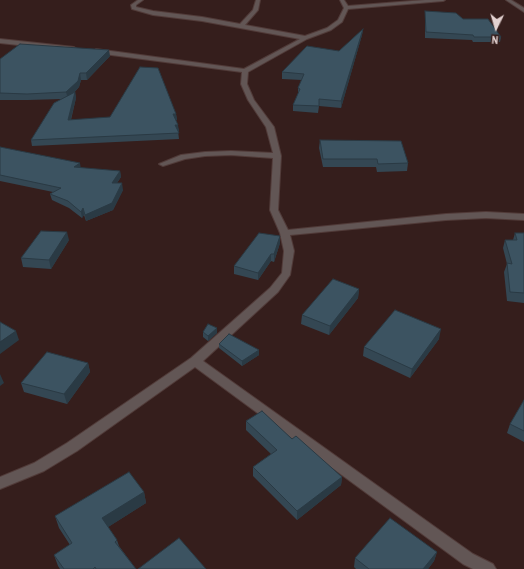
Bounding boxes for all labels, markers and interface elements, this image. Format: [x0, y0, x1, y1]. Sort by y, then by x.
north arrow [476, 8, 516, 48]
text: N [491, 33, 499, 47]

